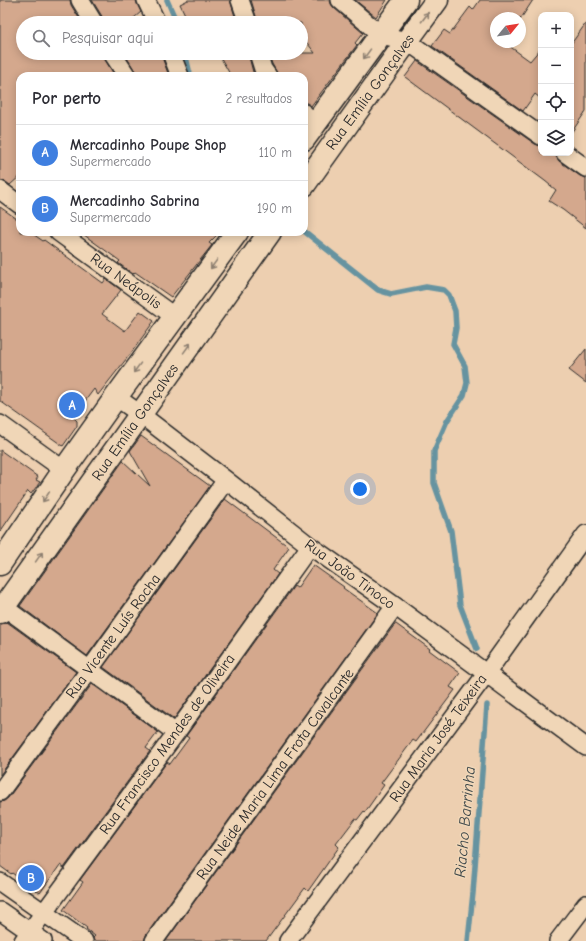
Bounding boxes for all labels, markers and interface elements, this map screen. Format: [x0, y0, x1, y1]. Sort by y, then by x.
one-way arrow [421, 11, 429, 22]
north arrow [490, 12, 526, 48]
map controls [538, 12, 574, 156]
button: + [538, 12, 574, 48]
search box [16, 16, 308, 60]
icon: search [30, 27, 52, 49]
text: Pesquisar aqui [62, 29, 154, 47]
street label: Rua Emília Gonçalves [322, 31, 418, 153]
one-way arrow [362, 48, 371, 59]
button: − [538, 48, 574, 84]
button: locate [538, 84, 574, 120]
text: Por perto [32, 89, 101, 108]
text: 2 resultados [225, 91, 292, 106]
button: layers [538, 120, 574, 156]
text: Mercadinho Poupe Shop [70, 136, 226, 154]
text: A [41, 145, 49, 160]
text: 110 m [259, 145, 292, 160]
text: Supermercado [70, 154, 151, 169]
text: Mercadinho Sabrina [70, 192, 200, 210]
text: B [41, 201, 49, 216]
text: 190 m [257, 201, 292, 216]
text: Supermercado [70, 210, 151, 225]
street label: Rua Neápolis [87, 249, 165, 313]
one-way arrow [210, 258, 218, 269]
one-way arrow [183, 343, 191, 354]
street label: Rua Emília Gonçalves [88, 360, 182, 484]
one-way arrow [133, 363, 141, 374]
pin: A [59, 390, 85, 420]
your location [350, 479, 370, 499]
one-way arrow [42, 491, 50, 502]
street label: Rua João Tinoco [301, 535, 399, 613]
one-way arrow [35, 552, 43, 563]
street label: Rua Vicente Luís Rocha [62, 570, 164, 702]
street label: Rua Francisco Mendes de Oliveira [95, 650, 239, 838]
street label: Rua Neide Maria Lima Frota Cavalcante [192, 665, 358, 883]
street label: Rua Maria José Teixeira [386, 670, 490, 806]
water label: Riacho Barrinha [451, 766, 479, 878]
pin: B [18, 863, 44, 893]

